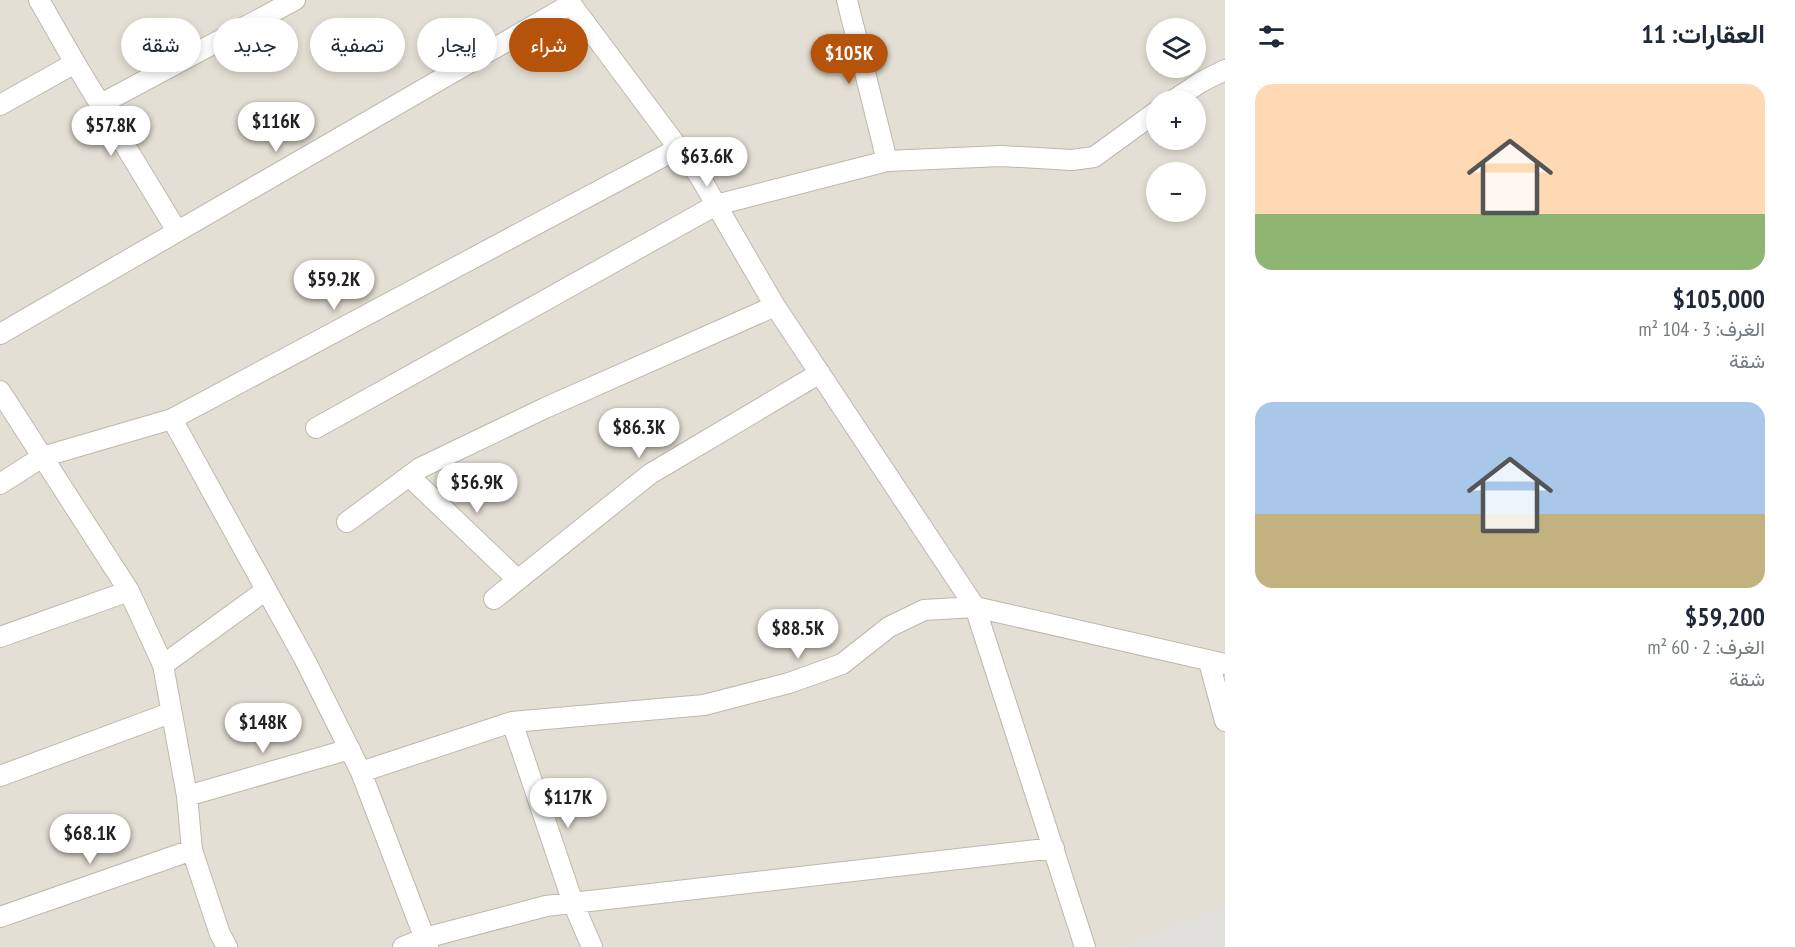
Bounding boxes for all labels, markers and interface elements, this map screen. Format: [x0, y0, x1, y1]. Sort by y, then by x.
text: العقارات: 11 [1641, 17, 1765, 50]
chip: شقة [121, 18, 201, 72]
chip: جديد [213, 18, 298, 72]
chip: تصفية [310, 18, 405, 72]
chip: إيجار [417, 18, 497, 72]
chip: شراء [509, 18, 588, 72]
map controls [1146, 18, 1206, 222]
button: layers [1146, 18, 1206, 78]
icon: filters [1255, 20, 1288, 53]
pin: $105K [807, 34, 891, 85]
text: $105K [825, 40, 873, 66]
button: + [1146, 90, 1206, 150]
pin: $116K [234, 102, 318, 153]
pin: $57.8K [62, 106, 160, 157]
text: $116K [252, 108, 300, 134]
text: $57.8K [86, 112, 136, 138]
icon: home [1456, 123, 1564, 231]
pin: $63.6K [658, 137, 756, 188]
text: $63.6K [681, 143, 733, 169]
button: − [1146, 162, 1206, 222]
pin: $59.2K [285, 260, 383, 311]
text: $59.2K [308, 266, 360, 292]
text: $105,000 [1672, 282, 1765, 315]
text: الغرف: 3 · 104 m² [1638, 316, 1765, 342]
text: شقة [1729, 348, 1765, 374]
pin: $86.3K [590, 408, 688, 459]
text: $86.3K [613, 414, 665, 440]
icon: home [1456, 441, 1564, 549]
pin: $56.9K [428, 463, 526, 514]
text: $56.9K [451, 469, 503, 495]
text: $59,200 [1685, 600, 1765, 633]
pin: $88.5K [749, 609, 847, 660]
text: $88.5K [772, 615, 824, 641]
text: الغرف: 2 · 60 m² [1647, 634, 1765, 660]
text: شقة [1729, 666, 1765, 692]
pin: $148K [221, 703, 305, 754]
text: $148K [239, 709, 287, 735]
pin: $117K [526, 778, 610, 829]
text: $117K [544, 784, 592, 810]
pin: $68.1K [41, 814, 139, 865]
text: $68.1K [64, 820, 116, 846]

